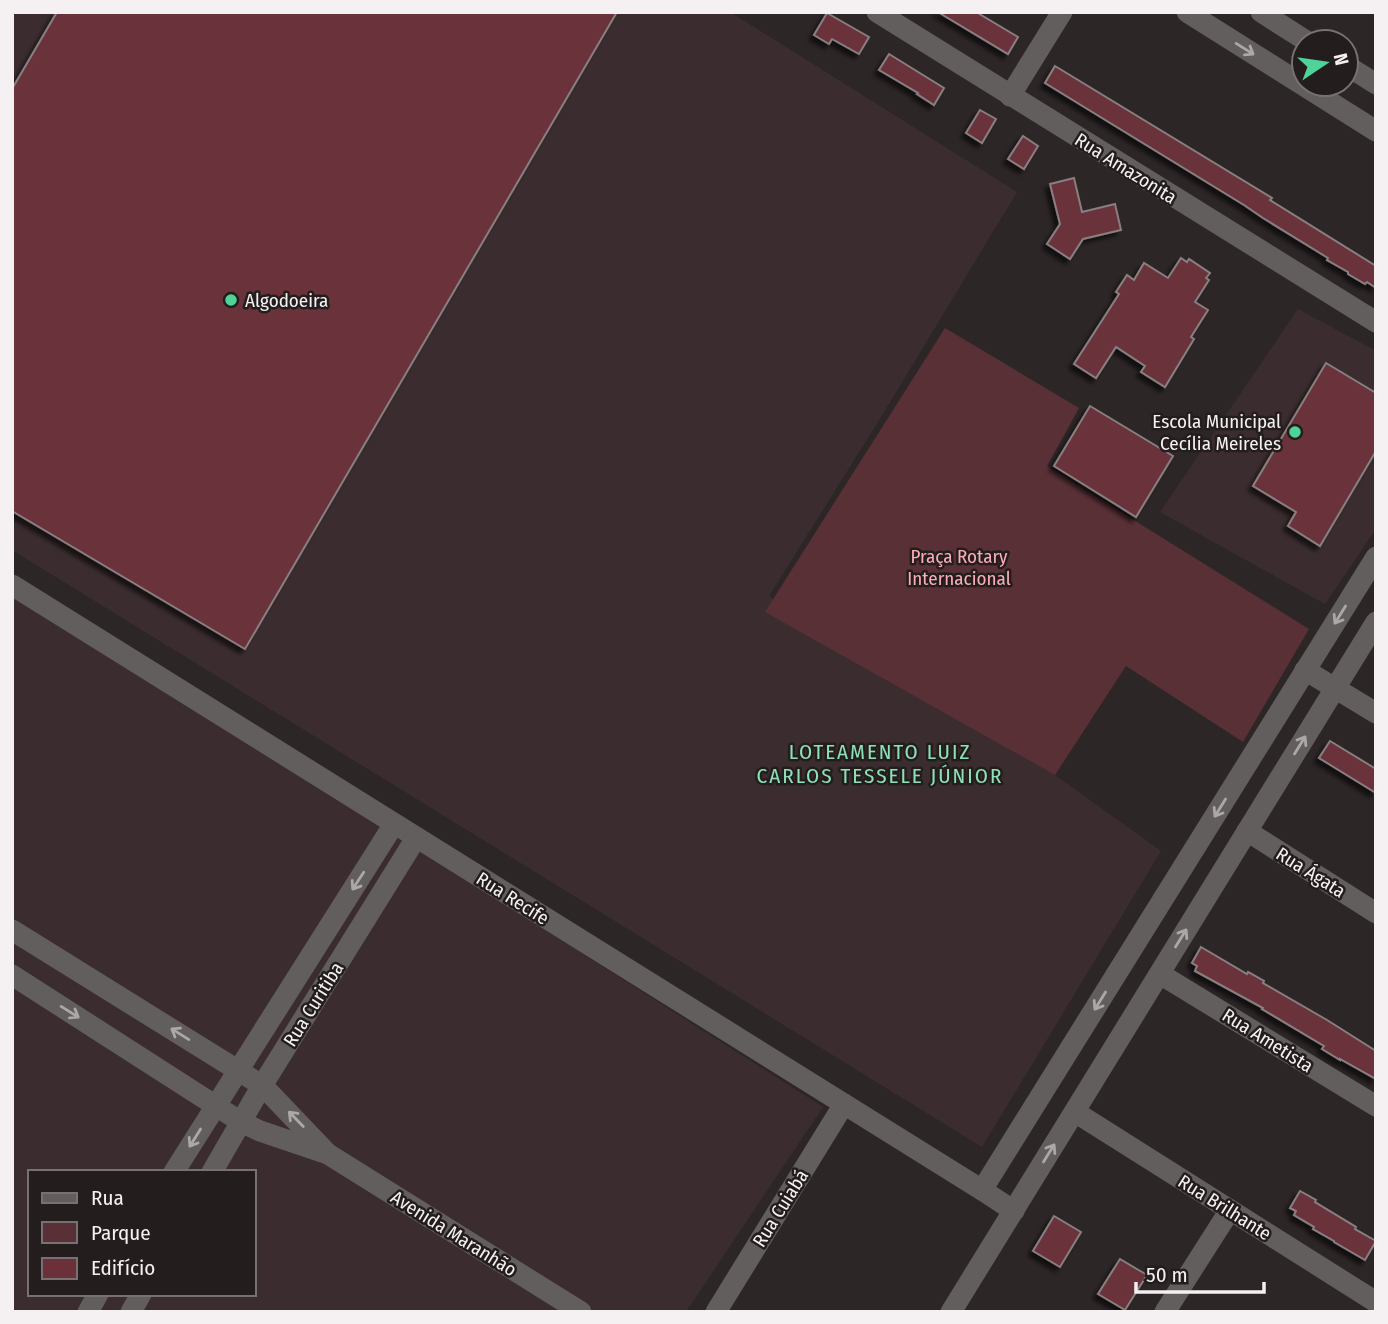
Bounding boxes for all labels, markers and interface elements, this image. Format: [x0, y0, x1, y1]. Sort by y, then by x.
north arrow [1290, 28, 1360, 98]
one-way arrow [1235, 41, 1254, 56]
text: N [1329, 51, 1354, 67]
street label: Rua Amazonita [1071, 128, 1181, 209]
place label: Algodoeira [245, 289, 328, 312]
marker: Algodoeira [223, 292, 239, 308]
place label: Escola Municipal Cecília Meireles [1152, 410, 1281, 455]
marker: Escola Municipal Cecília Meireles [1287, 424, 1303, 440]
park label: Praça Rotary Internacional [907, 545, 1011, 590]
one-way arrow [1332, 604, 1346, 624]
one-way arrow [1294, 735, 1308, 755]
district label: LOTEAMENTO LUIZ CARLOS TESSELE JÚNIOR [757, 739, 1003, 789]
one-way arrow [1212, 798, 1227, 817]
street label: Rua Ágata [1272, 842, 1350, 903]
street label: Rua Recife [472, 867, 553, 930]
one-way arrow [350, 871, 364, 891]
one-way arrow [1175, 929, 1189, 949]
street label: Rua Curitiba [278, 958, 348, 1051]
one-way arrow [1092, 991, 1107, 1010]
street label: Rua Ametista [1218, 1003, 1317, 1077]
one-way arrow [60, 1005, 79, 1019]
one-way arrow [170, 1026, 190, 1040]
one-way arrow [287, 1111, 304, 1128]
one-way arrow [187, 1128, 202, 1147]
one-way arrow [1043, 1144, 1057, 1164]
street label: Rua Cuiabá [748, 1165, 813, 1251]
legend [28, 1170, 256, 1296]
street label: Rua Brilhante [1174, 1170, 1276, 1245]
text: Rua [91, 1185, 124, 1211]
street label: Avenida Maranhão [387, 1186, 521, 1281]
text: Parque [91, 1220, 151, 1246]
scale bar [1136, 1250, 1264, 1294]
text: Edifício [91, 1255, 155, 1281]
text: 50 m [1146, 1262, 1188, 1288]

